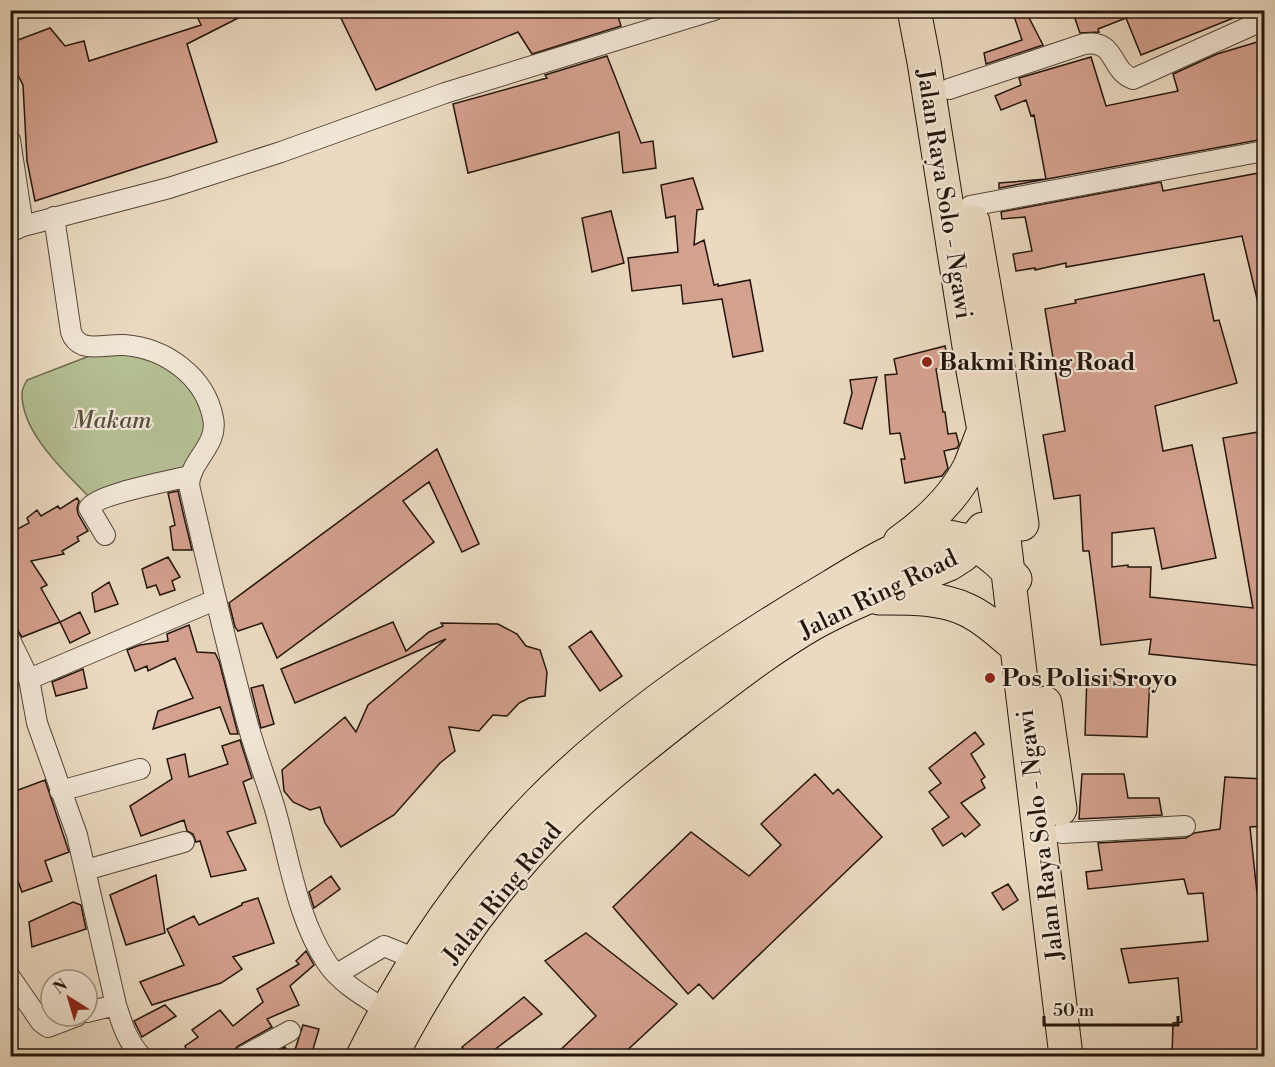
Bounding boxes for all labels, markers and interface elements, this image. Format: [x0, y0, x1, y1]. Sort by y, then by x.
street label: Jalan Raya Solo - Ngawi [909, 66, 979, 321]
place label: Bakmi Ring Road [939, 348, 1135, 378]
marker: Bakmi Ring Road [920, 355, 934, 369]
park label: Makam [72, 406, 152, 436]
street label: Jalan Ring Road [793, 543, 963, 647]
place label: Pos Polisi Sroyo [1002, 664, 1177, 694]
marker: Pos Polisi Sroyo [983, 671, 997, 685]
street label: Jalan Raya Solo - Ngawi [1011, 708, 1071, 963]
street label: Jalan Ring Road [436, 817, 569, 971]
north arrow [39, 968, 99, 1028]
text: N [50, 975, 72, 999]
scale bar [1044, 989, 1178, 1027]
text: 50 m [1053, 999, 1095, 1022]

